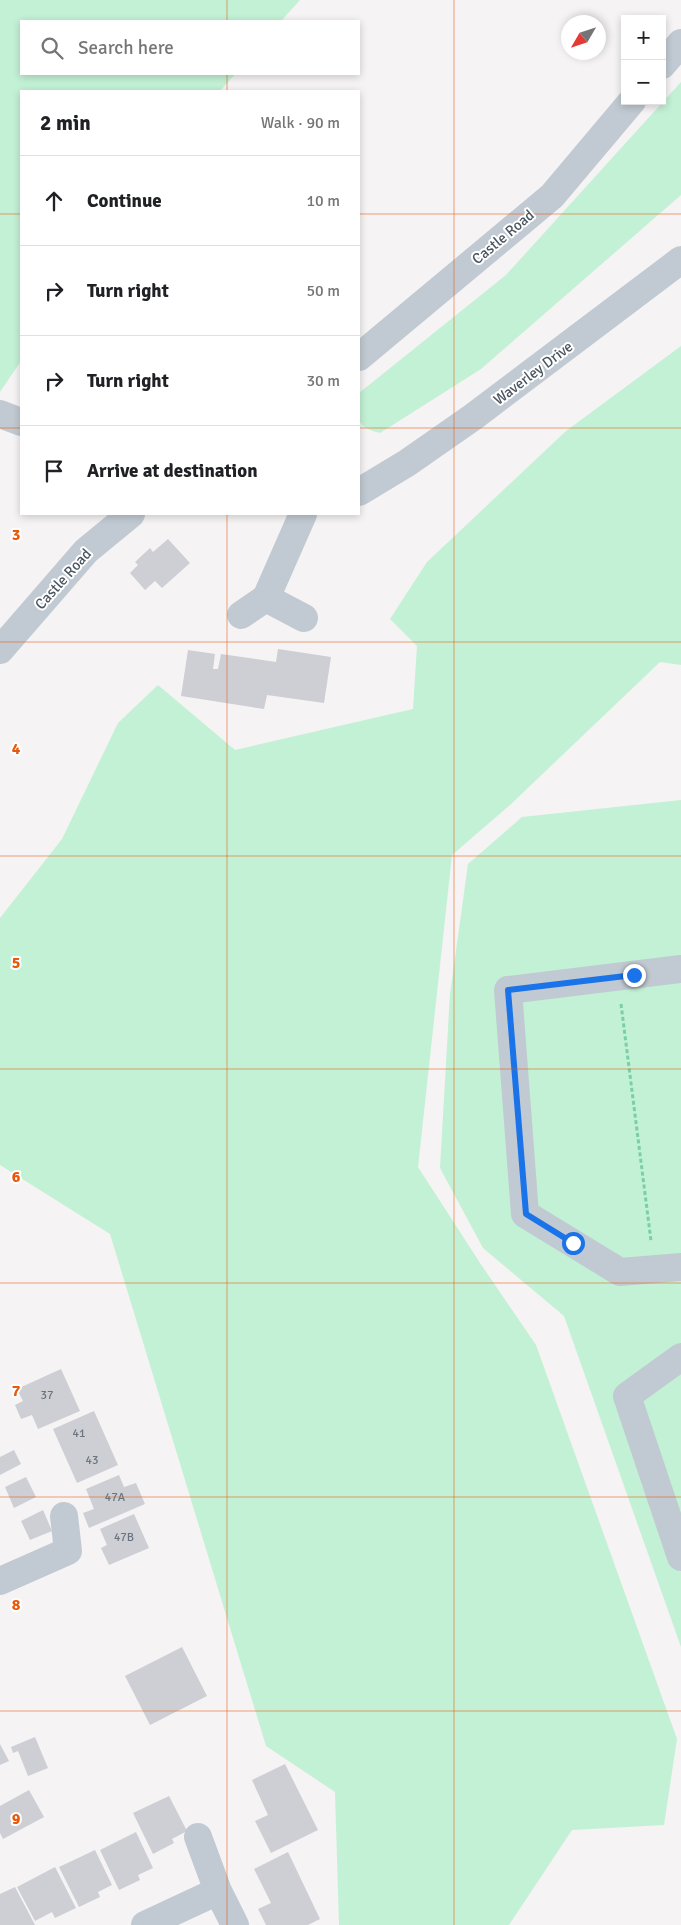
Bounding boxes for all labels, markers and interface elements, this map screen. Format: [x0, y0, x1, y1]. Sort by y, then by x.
north arrow [561, 15, 606, 60]
map controls [621, 15, 666, 105]
button: + [621, 15, 666, 60]
search box [20, 20, 360, 75]
icon: search [38, 34, 66, 62]
text: Search here [78, 36, 174, 60]
button: − [621, 60, 666, 105]
text: 2 min [40, 110, 91, 136]
text: Walk · 90 m [261, 113, 340, 133]
icon: ahead [40, 187, 68, 215]
text: Continue [87, 189, 162, 213]
text: 10 m [306, 191, 340, 211]
street label: Castle Road [468, 206, 538, 268]
icon: right [40, 277, 68, 305]
text: Turn right [87, 279, 169, 303]
text: 50 m [306, 281, 340, 301]
street label: Waverley Drive [490, 337, 576, 409]
icon: right [40, 367, 68, 395]
text: Turn right [87, 369, 169, 393]
text: 30 m [306, 371, 340, 391]
icon: arrive [40, 457, 68, 485]
text: Arrive at destination [87, 459, 258, 483]
text: 3 [12, 525, 20, 545]
street label: Castle Road [31, 545, 95, 613]
text: 4 [12, 739, 21, 759]
text: 5 [12, 953, 20, 973]
route end [623, 964, 646, 987]
text: 6 [12, 1167, 21, 1187]
route start [562, 1232, 585, 1255]
text: 7 [12, 1381, 21, 1401]
house number: 37 [41, 1388, 53, 1403]
house number: 41 [73, 1426, 85, 1441]
house number: 43 [86, 1453, 98, 1468]
house number: 47A [105, 1490, 126, 1505]
house number: 47B [114, 1530, 134, 1545]
text: 8 [12, 1595, 21, 1615]
text: 9 [12, 1809, 21, 1829]

